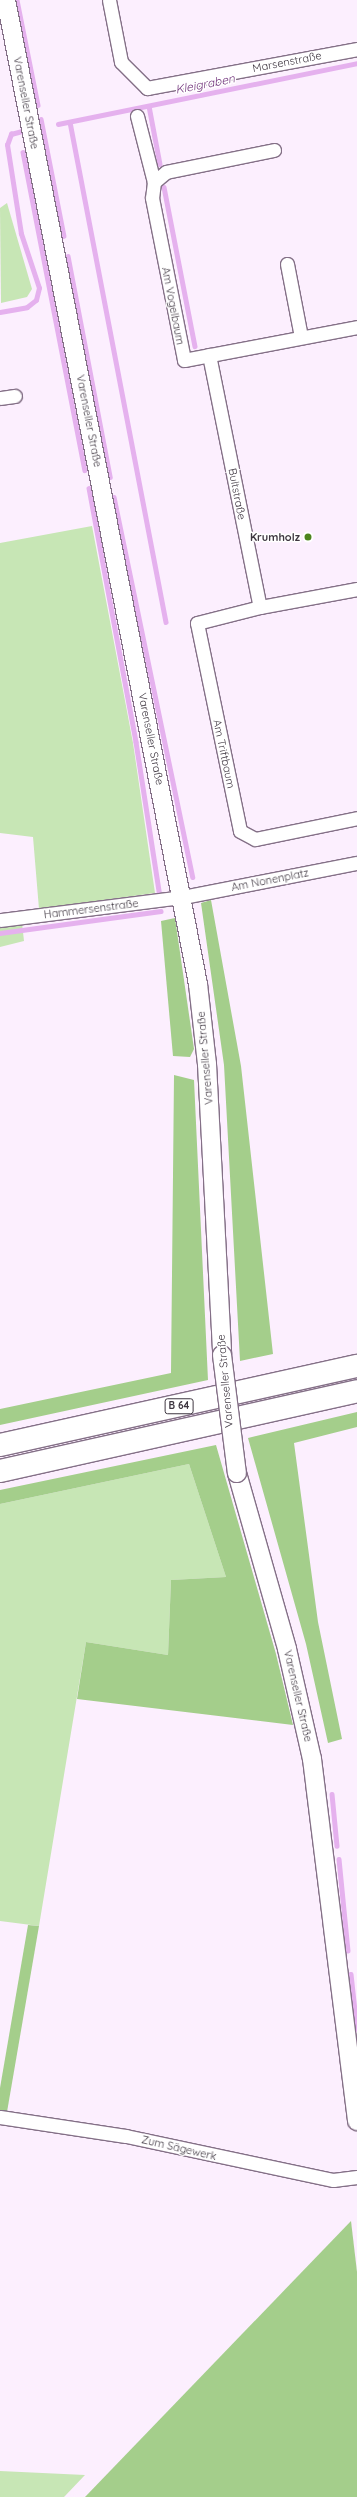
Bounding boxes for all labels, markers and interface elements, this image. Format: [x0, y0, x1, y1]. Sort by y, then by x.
street label: Marsenstraße [251, 49, 323, 75]
street label: Varenseller Straße [11, 56, 41, 150]
water label: Kleigraben [174, 71, 236, 97]
street label: Am Vogelbaum [159, 266, 187, 346]
street label: Varenseller Straße [74, 374, 104, 468]
street label: Bultstraße [226, 467, 248, 521]
place label: Krumholz [250, 530, 300, 544]
marker: Krumholz [303, 532, 313, 542]
street label: Varenseller Straße [136, 692, 166, 786]
street label: Am Triftbaum [210, 718, 238, 790]
street label: Am Nonenplatz [230, 866, 310, 894]
street label: Hammersenstraße [43, 897, 139, 921]
street label: Varenseller Straße [194, 1011, 216, 1105]
street label: Varenseller Straße [214, 1334, 236, 1428]
road number: B 64 [164, 1398, 194, 1414]
street label: Varenseller Straße [281, 1649, 315, 1743]
street label: Zum Sägewerk [140, 2133, 218, 2163]

